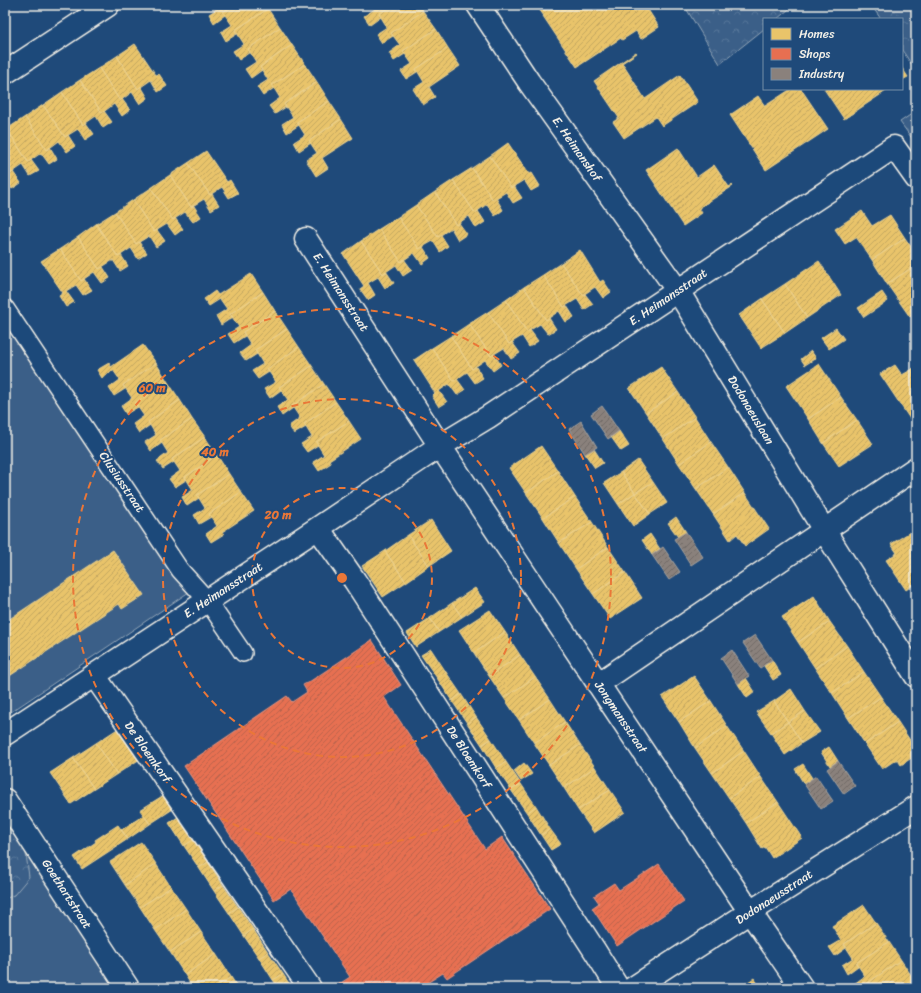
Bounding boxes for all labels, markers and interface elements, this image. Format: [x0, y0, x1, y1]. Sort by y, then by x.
legend [763, 18, 903, 90]
text: Homes [799, 23, 835, 45]
text: Shops [799, 43, 830, 65]
text: Industry [798, 63, 845, 85]
street label: E. Heimanshof [546, 112, 609, 188]
street label: E. Heimansstraat [307, 248, 375, 336]
street label: E. Heimansstraat [624, 262, 712, 332]
street label: Dodonaeuslaan [722, 371, 781, 449]
text: 60 m [138, 377, 166, 399]
text: 40 m [200, 441, 229, 463]
street label: Clusiusstraat [93, 447, 151, 517]
text: 20 m [264, 504, 292, 526]
street label: E. Heimansstraat [179, 556, 267, 624]
centre of rings [335, 571, 349, 585]
street label: Jongmansstraat [588, 675, 654, 759]
street label: De Bloemkorf [119, 716, 178, 789]
street label: De Bloemkorf [440, 721, 499, 794]
street label: Goethartstraat [36, 854, 98, 934]
street label: Dodonaeusstraat [731, 864, 817, 930]

